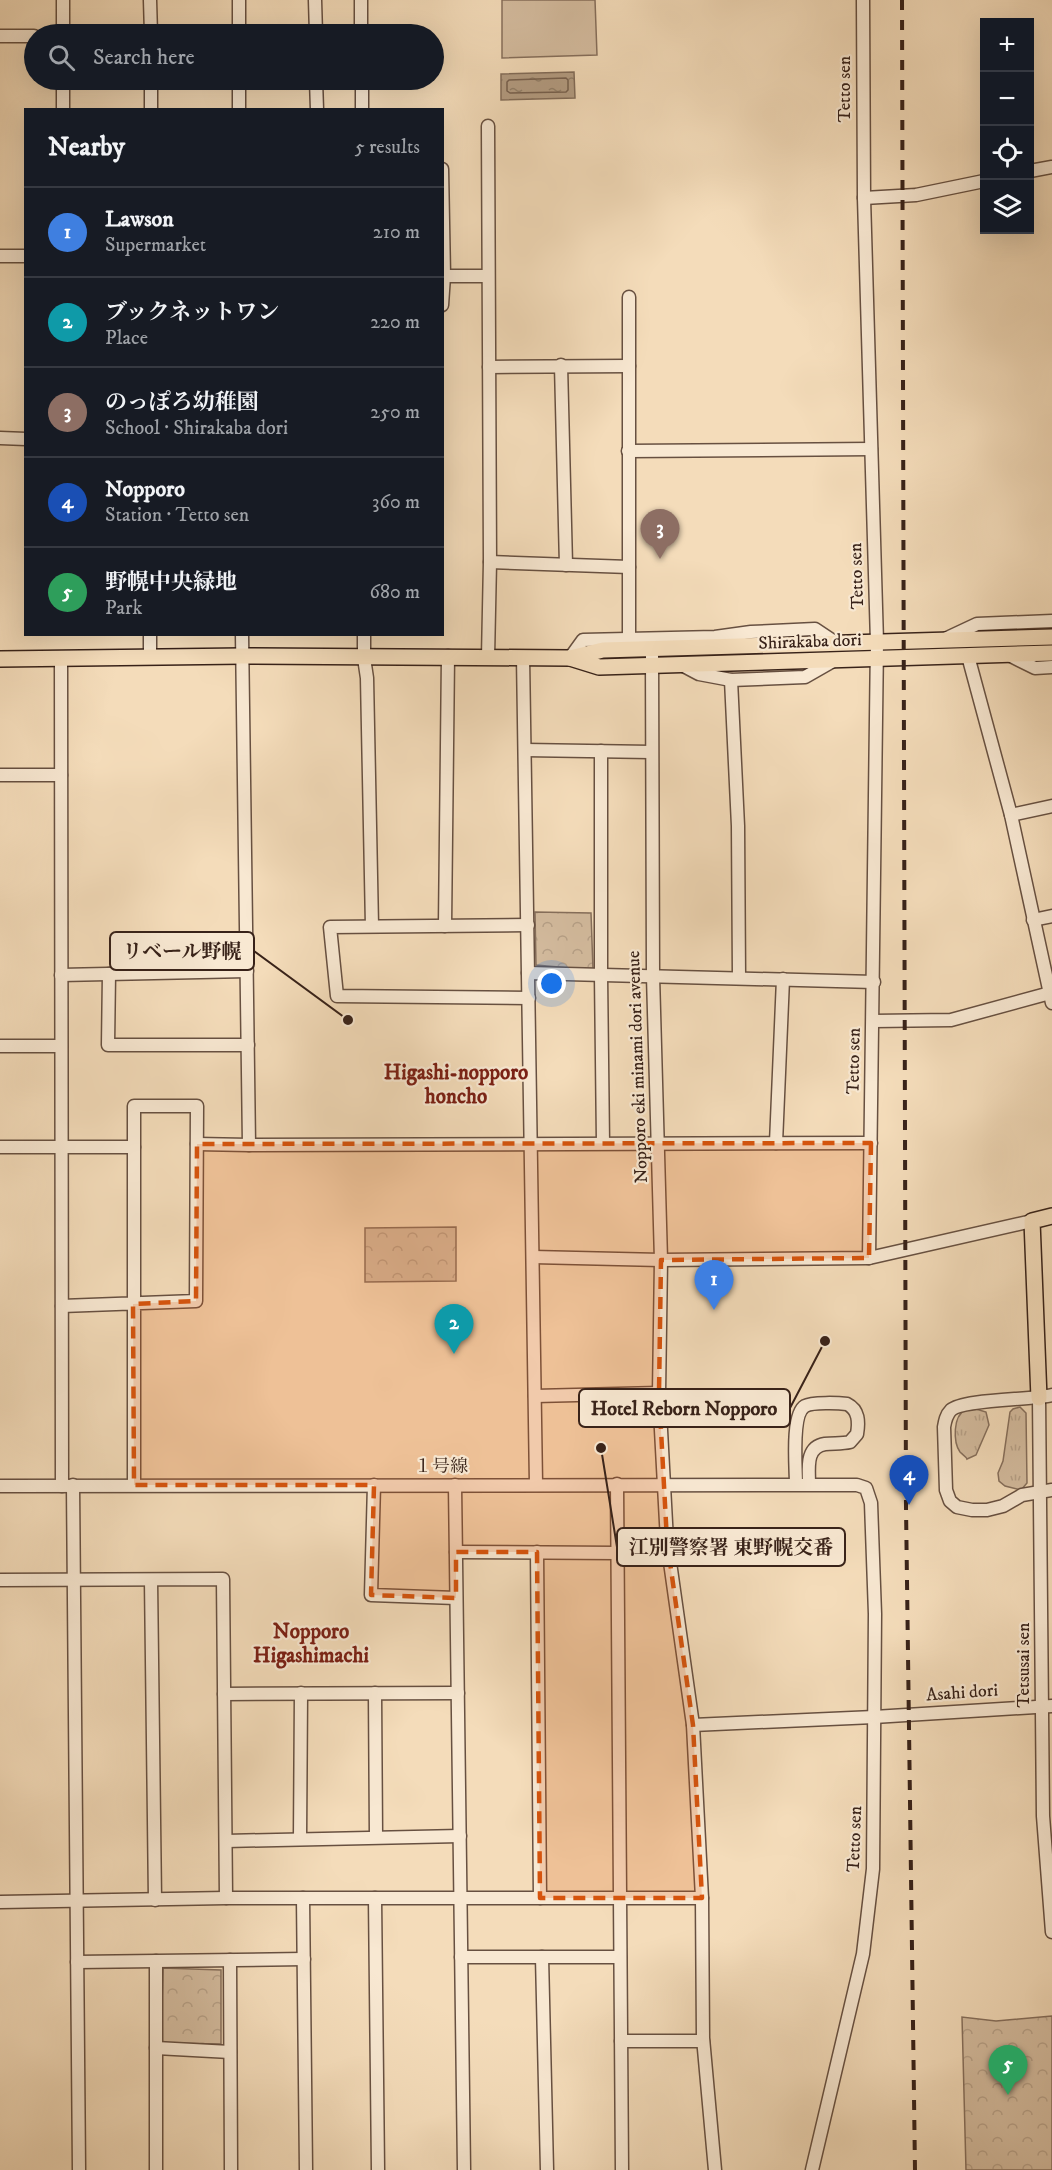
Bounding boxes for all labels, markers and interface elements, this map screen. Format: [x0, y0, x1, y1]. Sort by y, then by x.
map controls [980, 18, 1034, 234]
button: + [980, 18, 1034, 72]
search box [24, 24, 444, 90]
icon: search [45, 41, 78, 74]
text: Search here [93, 44, 195, 71]
street label: Tetto sen [834, 55, 856, 122]
button: − [980, 72, 1034, 126]
button: locate [980, 126, 1034, 180]
text: Nearby [48, 131, 125, 164]
text: 5 results [355, 135, 420, 160]
button: layers [980, 180, 1034, 234]
text: Lawson [105, 206, 174, 233]
text: 1 [64, 220, 71, 245]
text: 210 m [373, 220, 420, 245]
text: Supermarket [105, 233, 206, 258]
text: ブックネットワン [105, 299, 279, 326]
text: 2 [63, 310, 72, 335]
text: 220 m [370, 310, 420, 335]
text: Place [105, 326, 148, 351]
text: のっぽろ幼稚園 [105, 389, 259, 416]
text: 3 [64, 400, 71, 425]
text: 250 m [370, 400, 420, 425]
text: School · Shirakaba dori [105, 416, 288, 441]
text: Nopporo [105, 476, 185, 503]
text: 4 [62, 490, 73, 515]
text: 360 m [372, 490, 420, 515]
text: Station · Tetto sen [105, 503, 249, 528]
pin: 3 [640, 510, 680, 559]
street label: Tetto sen [845, 542, 869, 610]
text: 野幌中央緑地 [105, 569, 237, 596]
text: 5 [63, 580, 72, 605]
text: 680 m [370, 580, 420, 605]
text: Park [105, 596, 142, 621]
street label: Shirakaba dori [758, 629, 862, 655]
callout: リベール野幌 [110, 932, 254, 970]
text: リベール野幌 [122, 940, 242, 965]
street label: Nopporo eki minami dori avenue [623, 950, 653, 1184]
your location [537, 969, 566, 998]
street label: Tetto sen [842, 1027, 866, 1094]
district label: Higashi-nopporo honcho [384, 1060, 528, 1110]
pin: 1 [694, 1260, 734, 1310]
pin: 2 [434, 1304, 474, 1354]
callout: Hotel Reborn Nopporo [579, 1389, 790, 1427]
text: Hotel Reborn Nopporo [591, 1397, 778, 1422]
street label: １号線 [414, 1456, 468, 1478]
pin: 4 [890, 1456, 928, 1505]
callout: 江別警察署 東野幌交番 [617, 1528, 845, 1566]
text: 江別警察署 東野幌交番 [629, 1536, 833, 1561]
district label: Nopporo Higashimachi [253, 1619, 369, 1669]
street label: Tetsusai sen [1013, 1622, 1035, 1707]
street label: Asahi dori [925, 1680, 999, 1706]
street label: Tetto sen [843, 1805, 867, 1873]
pin: 5 [988, 2046, 1028, 2095]

